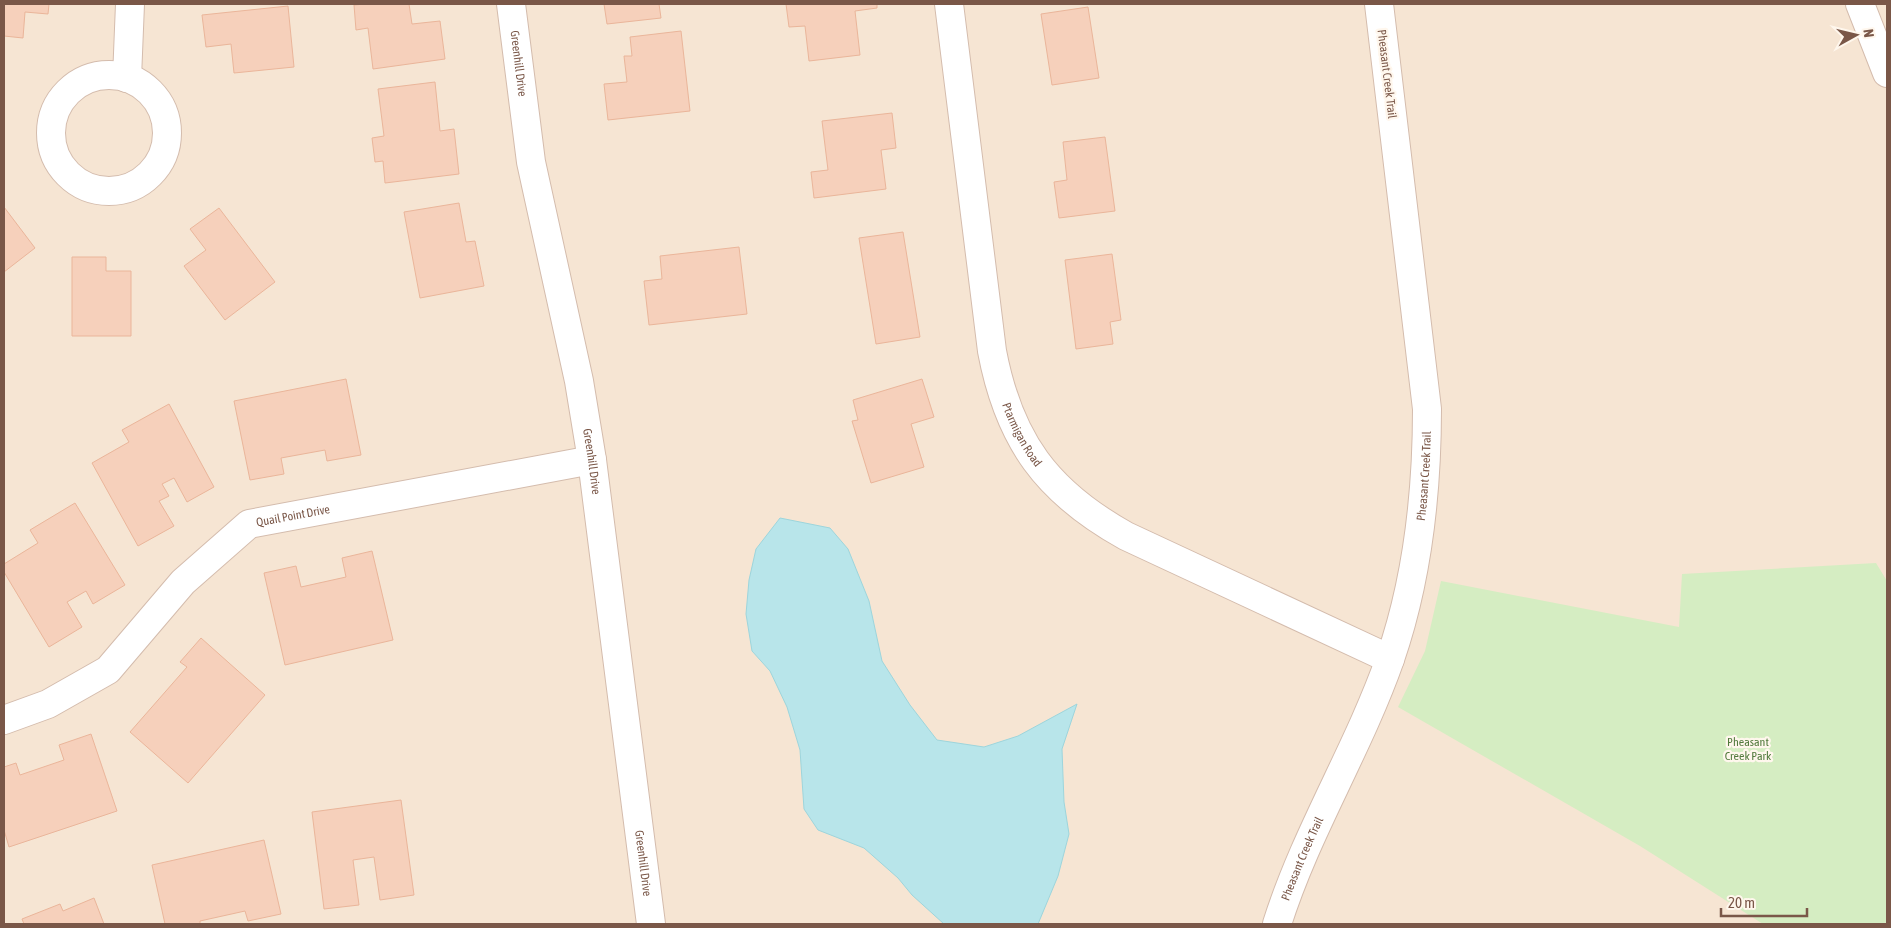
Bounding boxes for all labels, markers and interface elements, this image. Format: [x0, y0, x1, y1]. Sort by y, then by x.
north arrow [1831, 10, 1881, 60]
text: N [1860, 28, 1877, 38]
street label: Pheasant Creek Trail [1375, 29, 1400, 120]
street label: Greenhill Drive [507, 30, 530, 97]
street label: Ptarmigan Road [999, 401, 1045, 469]
street label: Greenhill Drive [580, 427, 603, 495]
street label: Pheasant Creek Trail [1414, 430, 1434, 522]
street label: Quail Point Drive [255, 502, 331, 530]
park label: Pheasant Creek Park [1725, 735, 1772, 763]
street label: Pheasant Creek Trail [1278, 814, 1327, 903]
street label: Greenhill Drive [632, 829, 654, 897]
scale bar [1721, 886, 1807, 918]
text: 20 m [1728, 894, 1755, 911]

